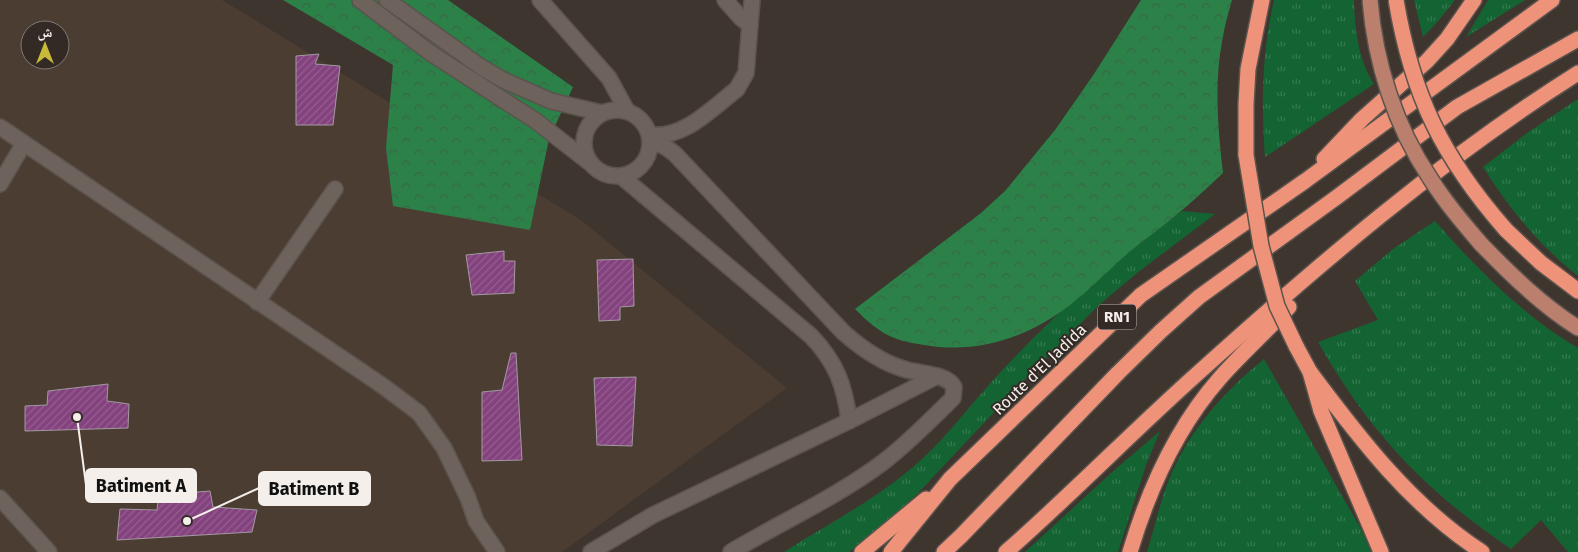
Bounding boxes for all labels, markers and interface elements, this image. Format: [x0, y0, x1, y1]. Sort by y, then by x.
north arrow [20, 20, 70, 70]
text: ش [38, 24, 53, 41]
road number: RN1 [1098, 304, 1136, 330]
street label: Route d'El Jadida [989, 320, 1090, 419]
callout: Batiment A [86, 469, 196, 502]
callout: Batiment B [259, 472, 370, 505]
text: Batiment A [96, 475, 187, 497]
text: Batiment B [269, 478, 359, 500]

